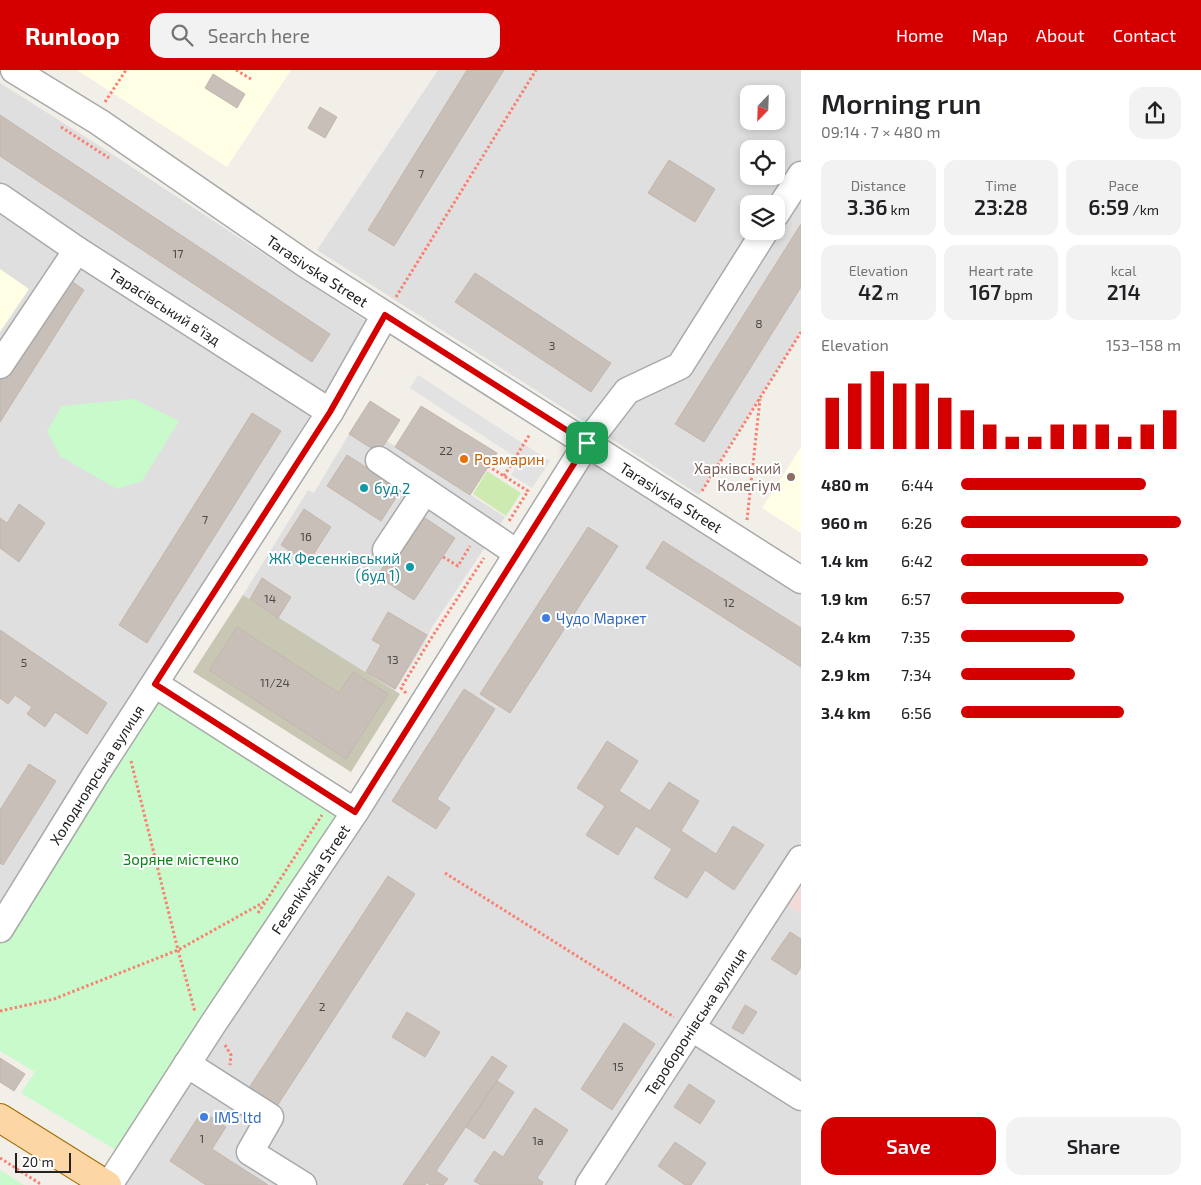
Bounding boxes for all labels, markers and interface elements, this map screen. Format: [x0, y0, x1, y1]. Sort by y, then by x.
search box [150, 13, 500, 58]
text: Runloop [25, 21, 120, 50]
icon: search [168, 21, 196, 49]
text: Search here [208, 24, 310, 47]
text: Home [896, 24, 944, 46]
text: Map [972, 24, 1008, 46]
text: About [1036, 24, 1085, 46]
text: Contact [1113, 24, 1176, 46]
north arrow [740, 85, 785, 130]
map controls [740, 85, 785, 240]
text: Morning run [821, 86, 981, 120]
button: share [1129, 87, 1181, 139]
text: 09:14 · 7 × 480 m [821, 122, 941, 141]
button: locate [740, 140, 785, 185]
house number: 7 [418, 166, 424, 180]
text: Distance [851, 177, 906, 194]
text: Time [985, 177, 1017, 194]
text: Pace [1109, 177, 1139, 194]
text: 3.36 [847, 194, 887, 219]
text: 23:28 [974, 194, 1028, 219]
text: 6:59 [1088, 194, 1129, 219]
button: layers [740, 195, 785, 240]
text: km [887, 201, 910, 218]
text: /km [1129, 201, 1159, 218]
street label: Tarasivska Street [263, 231, 372, 311]
house number: 17 [173, 246, 183, 260]
text: Elevation [849, 262, 908, 279]
text: Heart rate [969, 262, 1033, 279]
text: kcal [1111, 262, 1136, 279]
street label: Тарасівський в’їзд [106, 264, 224, 349]
text: 42 [858, 279, 883, 304]
text: 167 [969, 279, 1001, 304]
text: 214 [1107, 279, 1141, 304]
text: m [883, 286, 899, 303]
text: bpm [1001, 286, 1033, 303]
house number: 8 [755, 316, 763, 330]
text: Elevation [821, 335, 889, 354]
text: 153–158 m [1106, 335, 1181, 354]
house number: 3 [549, 338, 555, 352]
pin [566, 422, 608, 464]
icon: arrive [573, 429, 601, 457]
house number: 22 [439, 443, 453, 457]
place label: Розмарин [474, 450, 544, 468]
marker: Розмарин [458, 453, 470, 465]
street label: Tarasivska Street [617, 458, 726, 537]
place label: Харківський Колегіум [694, 459, 781, 495]
marker: Харківський Колегіум [785, 471, 797, 483]
text: 480 m [821, 475, 869, 494]
text: 6:44 [901, 475, 934, 494]
place label: буд 2 [374, 479, 410, 498]
marker: буд 2 [358, 482, 370, 494]
house number: 7 [202, 512, 208, 526]
text: 960 m [821, 513, 868, 532]
text: 6:26 [901, 513, 932, 532]
house number: 16 [300, 529, 312, 543]
place label: ЖК Фесенківський (буд 1) [269, 549, 400, 585]
text: 1.4 km [821, 551, 868, 570]
text: 6:42 [901, 551, 933, 570]
marker: ЖК Фесенківський (буд 1) [404, 561, 416, 573]
text: 1.9 km [821, 589, 868, 608]
text: 6:57 [901, 589, 931, 608]
house number: 14 [264, 591, 276, 605]
house number: 12 [723, 595, 735, 609]
place label: Чудо Маркет [556, 609, 647, 628]
marker: Чудо Маркет [540, 612, 552, 624]
text: 2.4 km [821, 627, 871, 646]
text: 7:35 [901, 627, 930, 646]
house number: 13 [387, 652, 399, 666]
house number: 5 [21, 655, 27, 669]
text: 2.9 km [821, 665, 870, 684]
text: 7:34 [901, 665, 932, 684]
house number: 11/24 [260, 675, 290, 689]
street label: Холодноярська вулиця [45, 701, 147, 848]
text: 3.4 km [821, 703, 871, 722]
text: 6:56 [901, 703, 932, 722]
street label: Fesenkivska Street [267, 821, 353, 937]
park label: Зоряне містечко [123, 850, 239, 868]
street label: Тероборонівська вулиця [641, 944, 750, 1099]
house number: 2 [319, 999, 326, 1013]
house number: 15 [612, 1059, 624, 1073]
place label: IMS ltd [214, 1108, 262, 1126]
marker: IMS ltd [198, 1111, 210, 1123]
button: Save [821, 1117, 996, 1175]
button: Share [1006, 1117, 1181, 1175]
house number: 1 [200, 1131, 204, 1145]
house number: 1а [532, 1133, 544, 1147]
scale bar [15, 1150, 71, 1173]
text: 20 m [22, 1153, 54, 1170]

